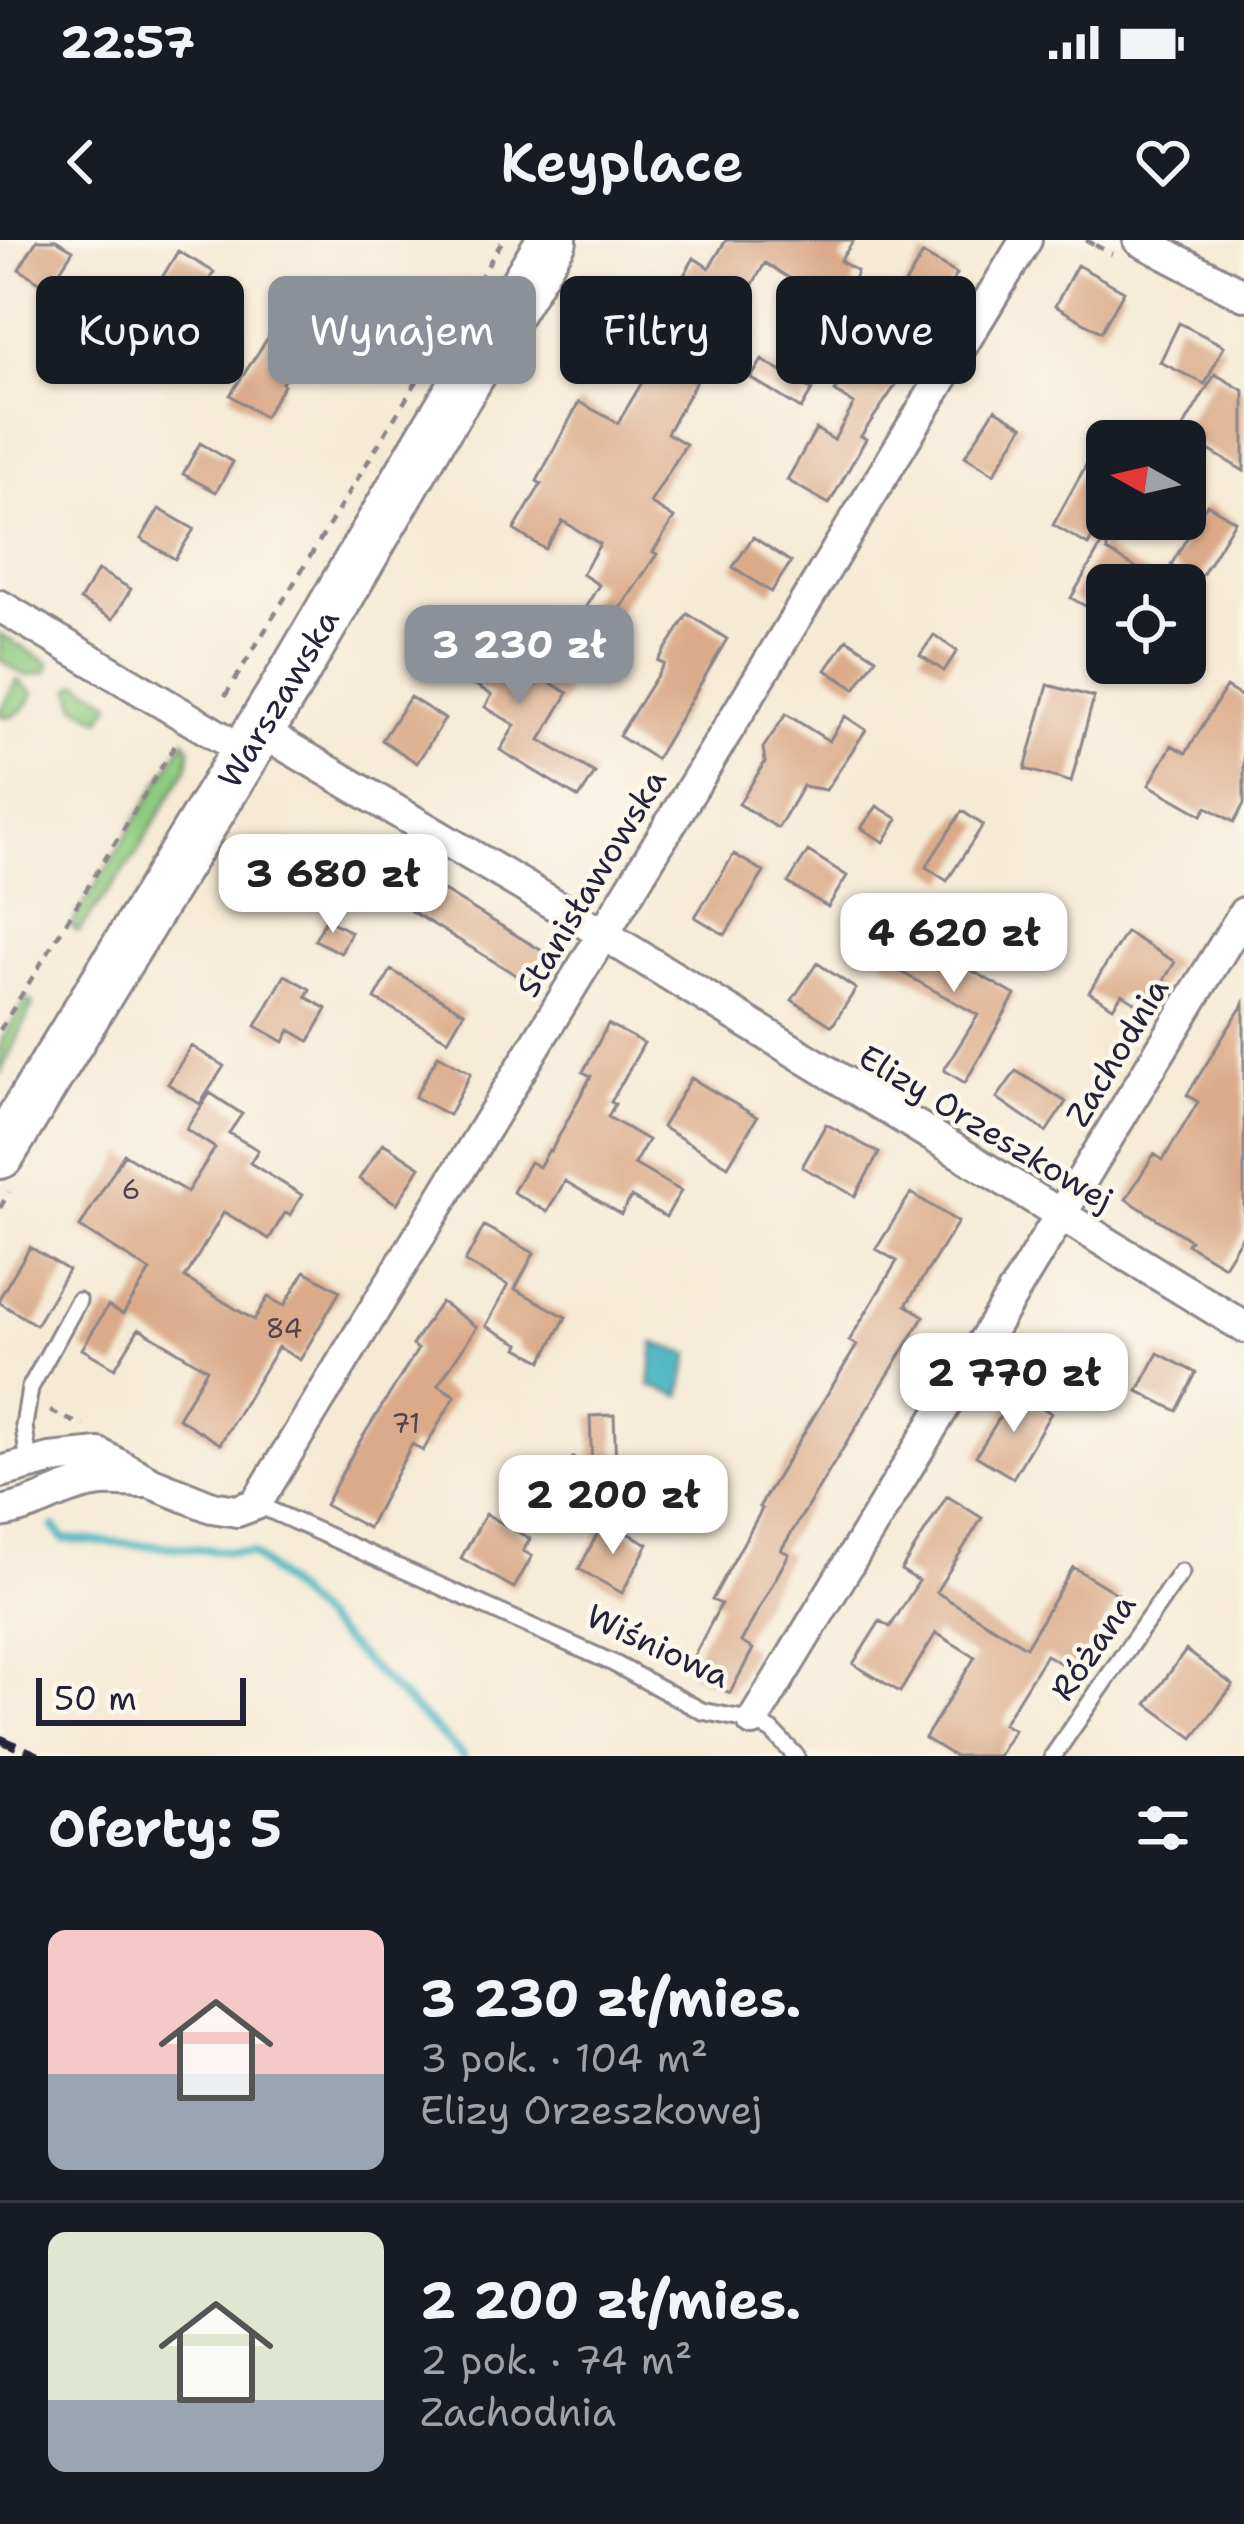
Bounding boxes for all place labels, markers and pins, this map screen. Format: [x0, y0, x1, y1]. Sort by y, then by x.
pin: 3 230 zł [395, 605, 643, 707]
pin: 3 680 zł [209, 834, 457, 936]
pin: 4 620 zł [830, 893, 1078, 995]
pin: 2 770 zł [890, 1333, 1138, 1435]
pin: 2 200 zł [489, 1455, 737, 1557]

